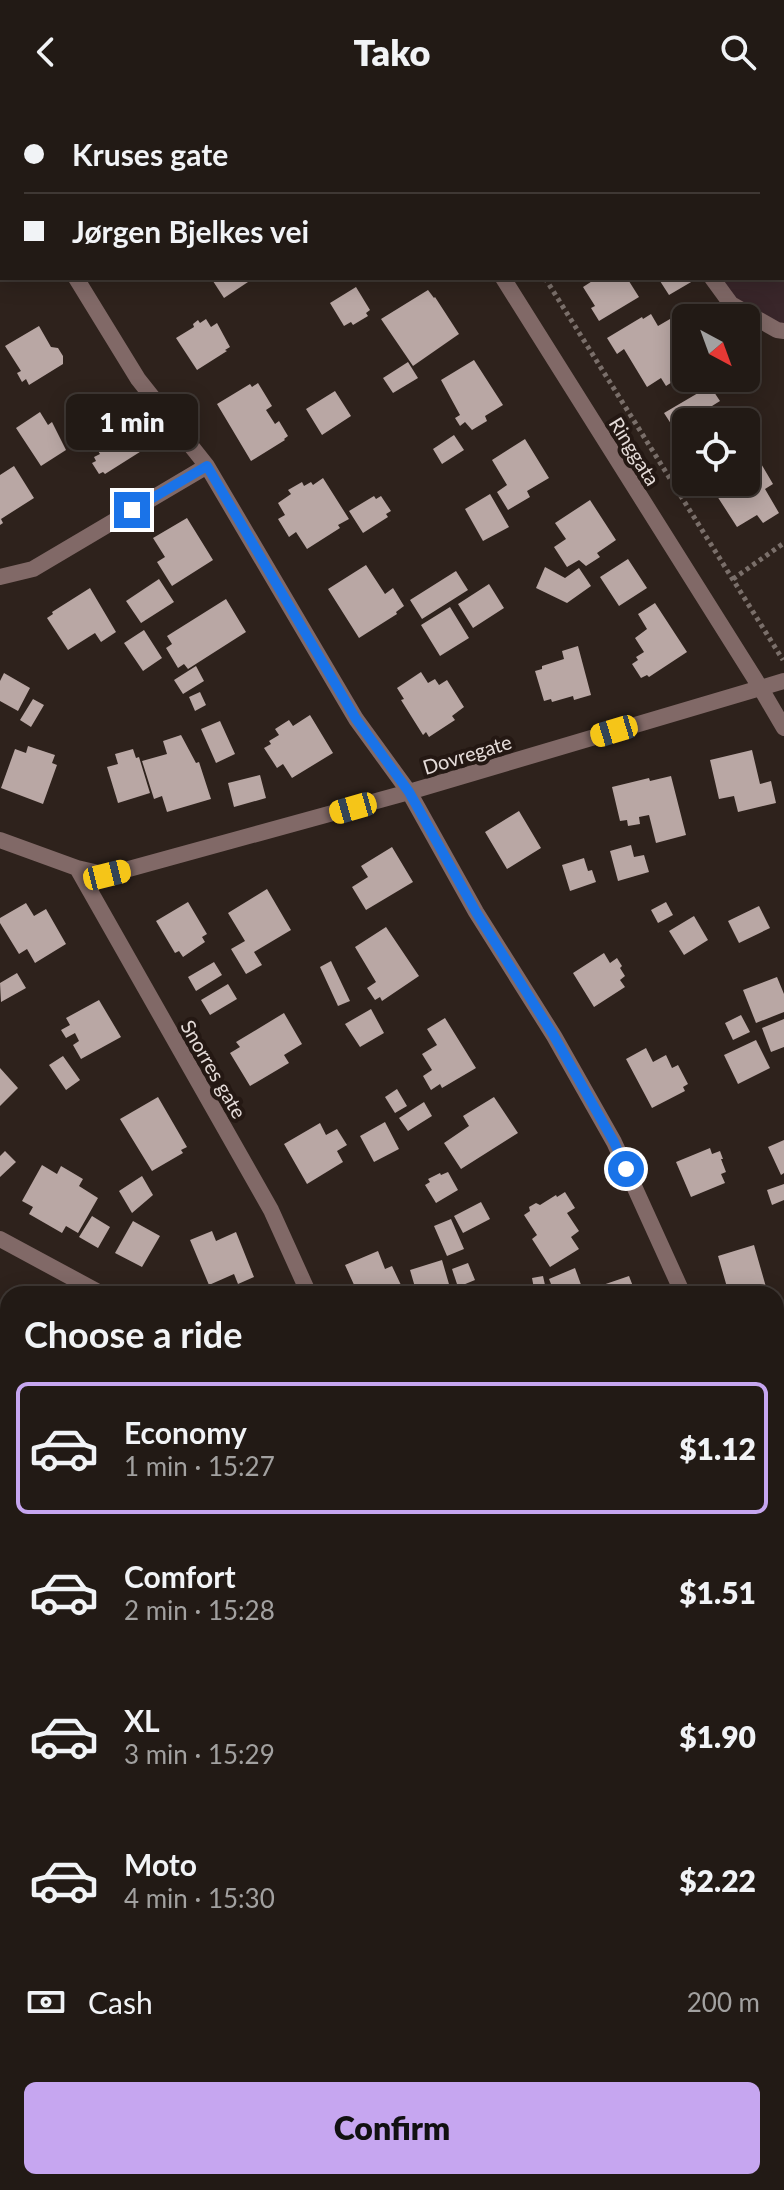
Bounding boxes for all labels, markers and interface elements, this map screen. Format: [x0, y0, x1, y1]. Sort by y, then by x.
icon: back [24, 30, 68, 74]
text: Tako [354, 30, 430, 74]
icon: search [716, 30, 760, 74]
text: Kruses gate [72, 136, 228, 172]
text: Jørgen Bjelkes vei [72, 213, 309, 249]
north arrow [672, 304, 760, 392]
map controls [672, 304, 760, 496]
callout: 1 min [66, 394, 198, 450]
text: 1 min [100, 406, 164, 438]
button: locate [672, 408, 760, 496]
street label: Ringgata [605, 412, 665, 490]
route end [114, 492, 150, 528]
car [588, 713, 640, 749]
street label: Dovregate [420, 729, 514, 779]
car [327, 790, 379, 826]
car [81, 858, 133, 892]
street label: Snorres gate [176, 1016, 252, 1122]
route start [608, 1151, 644, 1187]
text: Choose a ride [24, 1312, 243, 1356]
icon: car [28, 1412, 100, 1484]
text: Economy [124, 1414, 247, 1450]
text: $1.12 [679, 1430, 756, 1466]
text: 1 min · 15:27 [124, 1450, 275, 1482]
icon: car [28, 1556, 100, 1628]
text: Comfort [124, 1558, 236, 1594]
text: $1.51 [679, 1574, 756, 1610]
text: 2 min · 15:28 [124, 1594, 275, 1626]
icon: car [28, 1700, 100, 1772]
text: XL [124, 1702, 160, 1738]
text: $1.90 [679, 1718, 756, 1754]
text: 3 min · 15:29 [124, 1738, 275, 1770]
icon: car [28, 1844, 100, 1916]
text: Moto [124, 1846, 197, 1882]
text: $2.22 [679, 1862, 756, 1898]
text: 4 min · 15:30 [124, 1882, 275, 1914]
icon: cash [24, 1980, 68, 2024]
text: Cash [88, 1984, 153, 2020]
text: 200 m [687, 1986, 760, 2018]
button: Confirm [24, 2082, 760, 2174]

